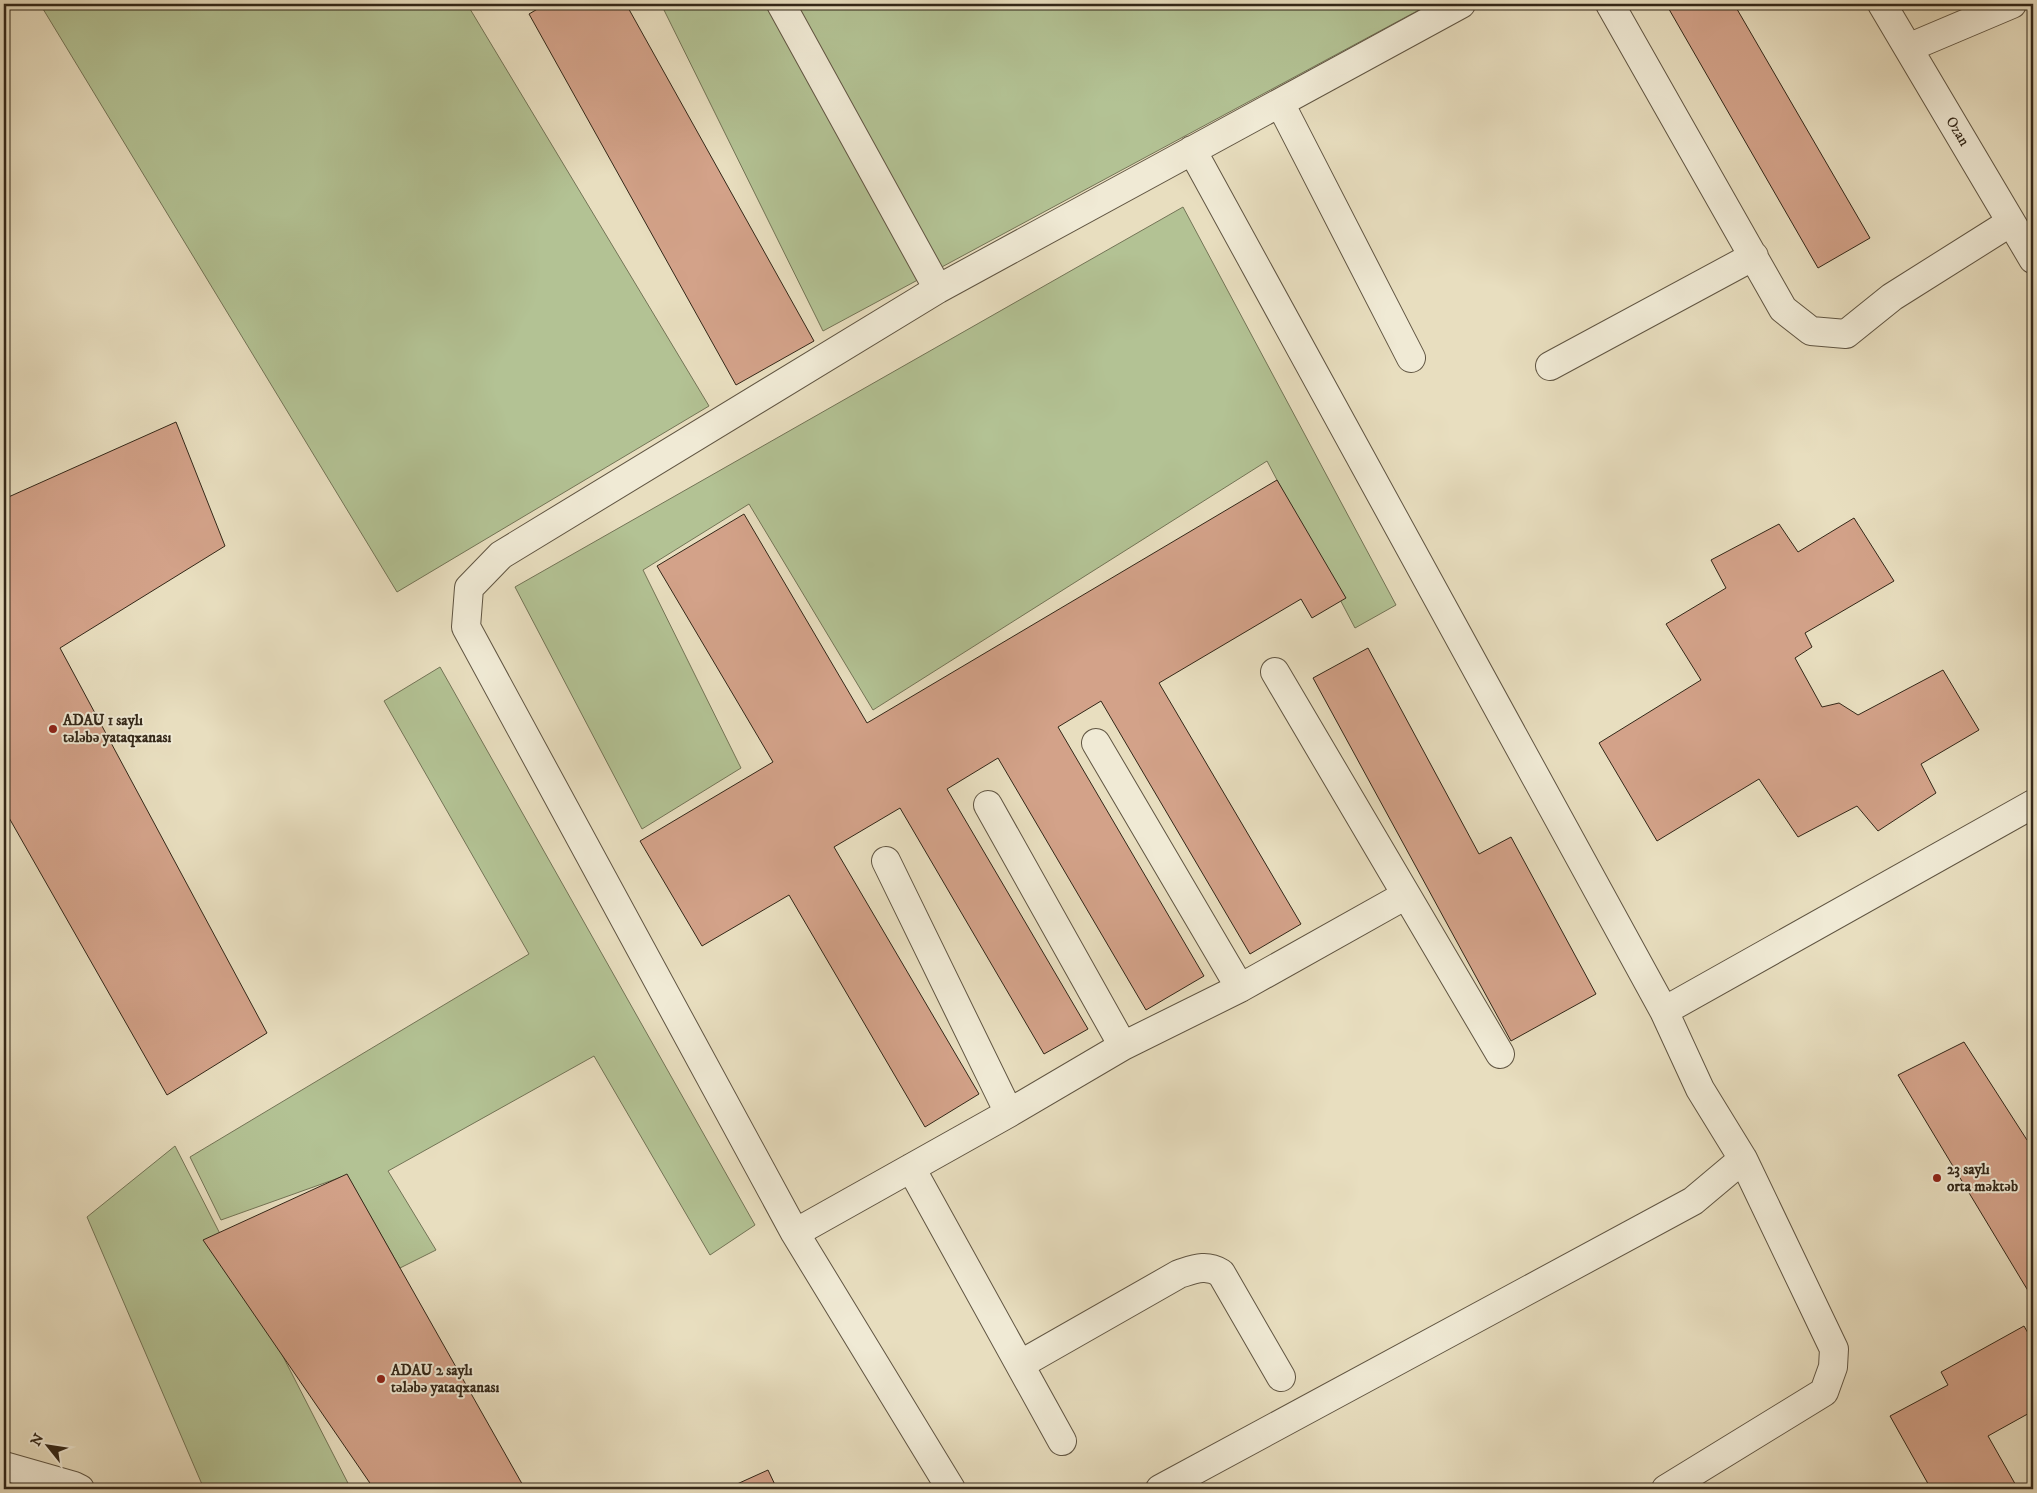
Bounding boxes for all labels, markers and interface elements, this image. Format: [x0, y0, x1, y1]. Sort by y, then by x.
street label: Ozan [1941, 113, 1974, 150]
place label: ADAU 1 saylı tələbə yataqxanası [62, 711, 172, 748]
marker: ADAU 1 saylı tələbə yataqxanası [47, 723, 59, 735]
place label: 23 saylı orta məktəb [1947, 1160, 2018, 1196]
marker: 23 saylı orta məktəb [1931, 1172, 1943, 1184]
place label: ADAU 2 saylı tələbə yataqxanası [390, 1361, 500, 1398]
marker: ADAU 2 saylı tələbə yataqxanası [375, 1373, 387, 1385]
north arrow [22, 1420, 72, 1470]
text: N [27, 1430, 49, 1449]

